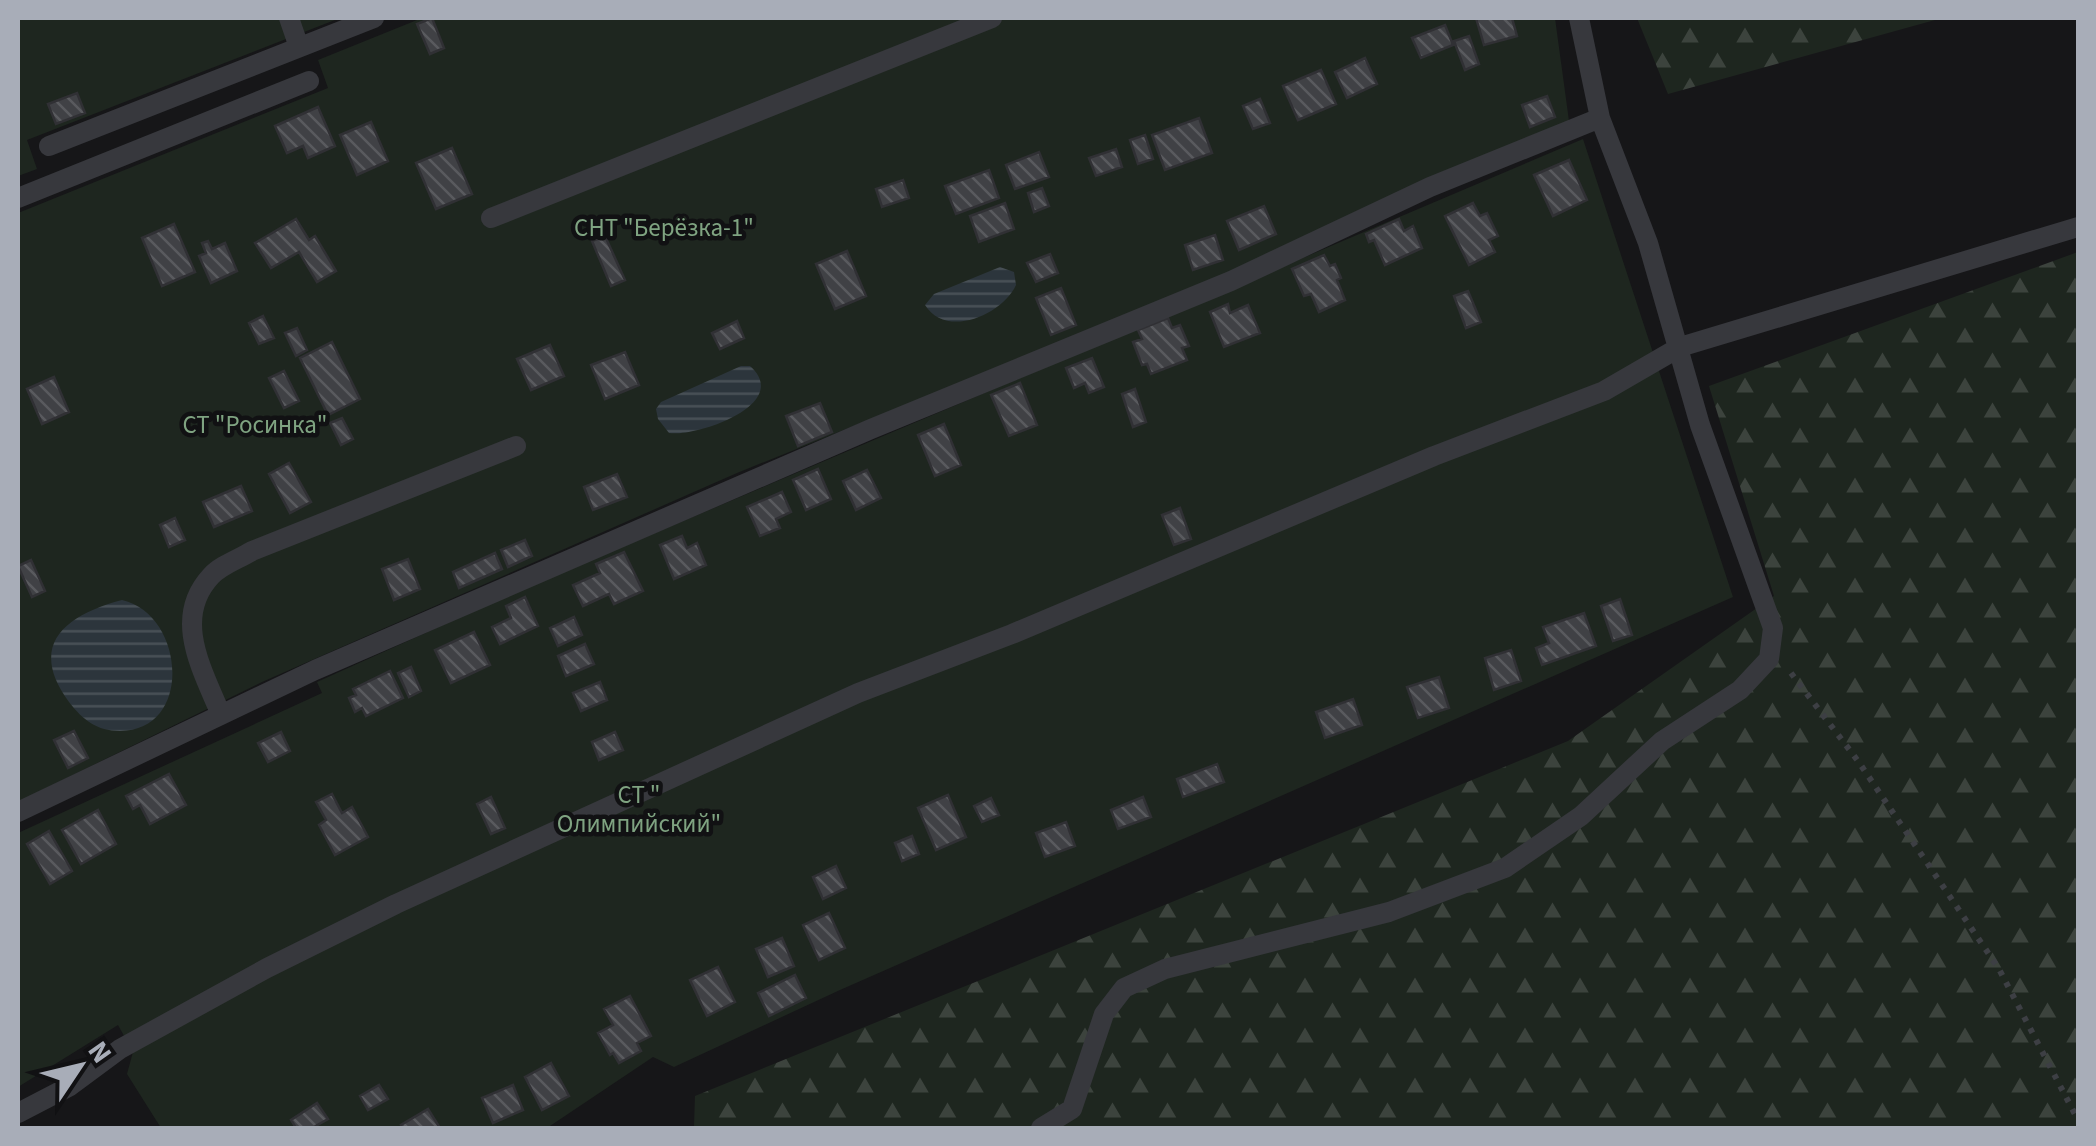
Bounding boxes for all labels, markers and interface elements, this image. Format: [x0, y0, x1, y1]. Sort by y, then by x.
park label: СНТ "Берёзка-1" [574, 210, 754, 246]
park label: СТ "Росинка" [183, 407, 327, 443]
park label: СТ " Олимпийский" [557, 777, 721, 842]
north arrow [30, 1016, 130, 1116]
text: N [78, 1033, 121, 1071]

